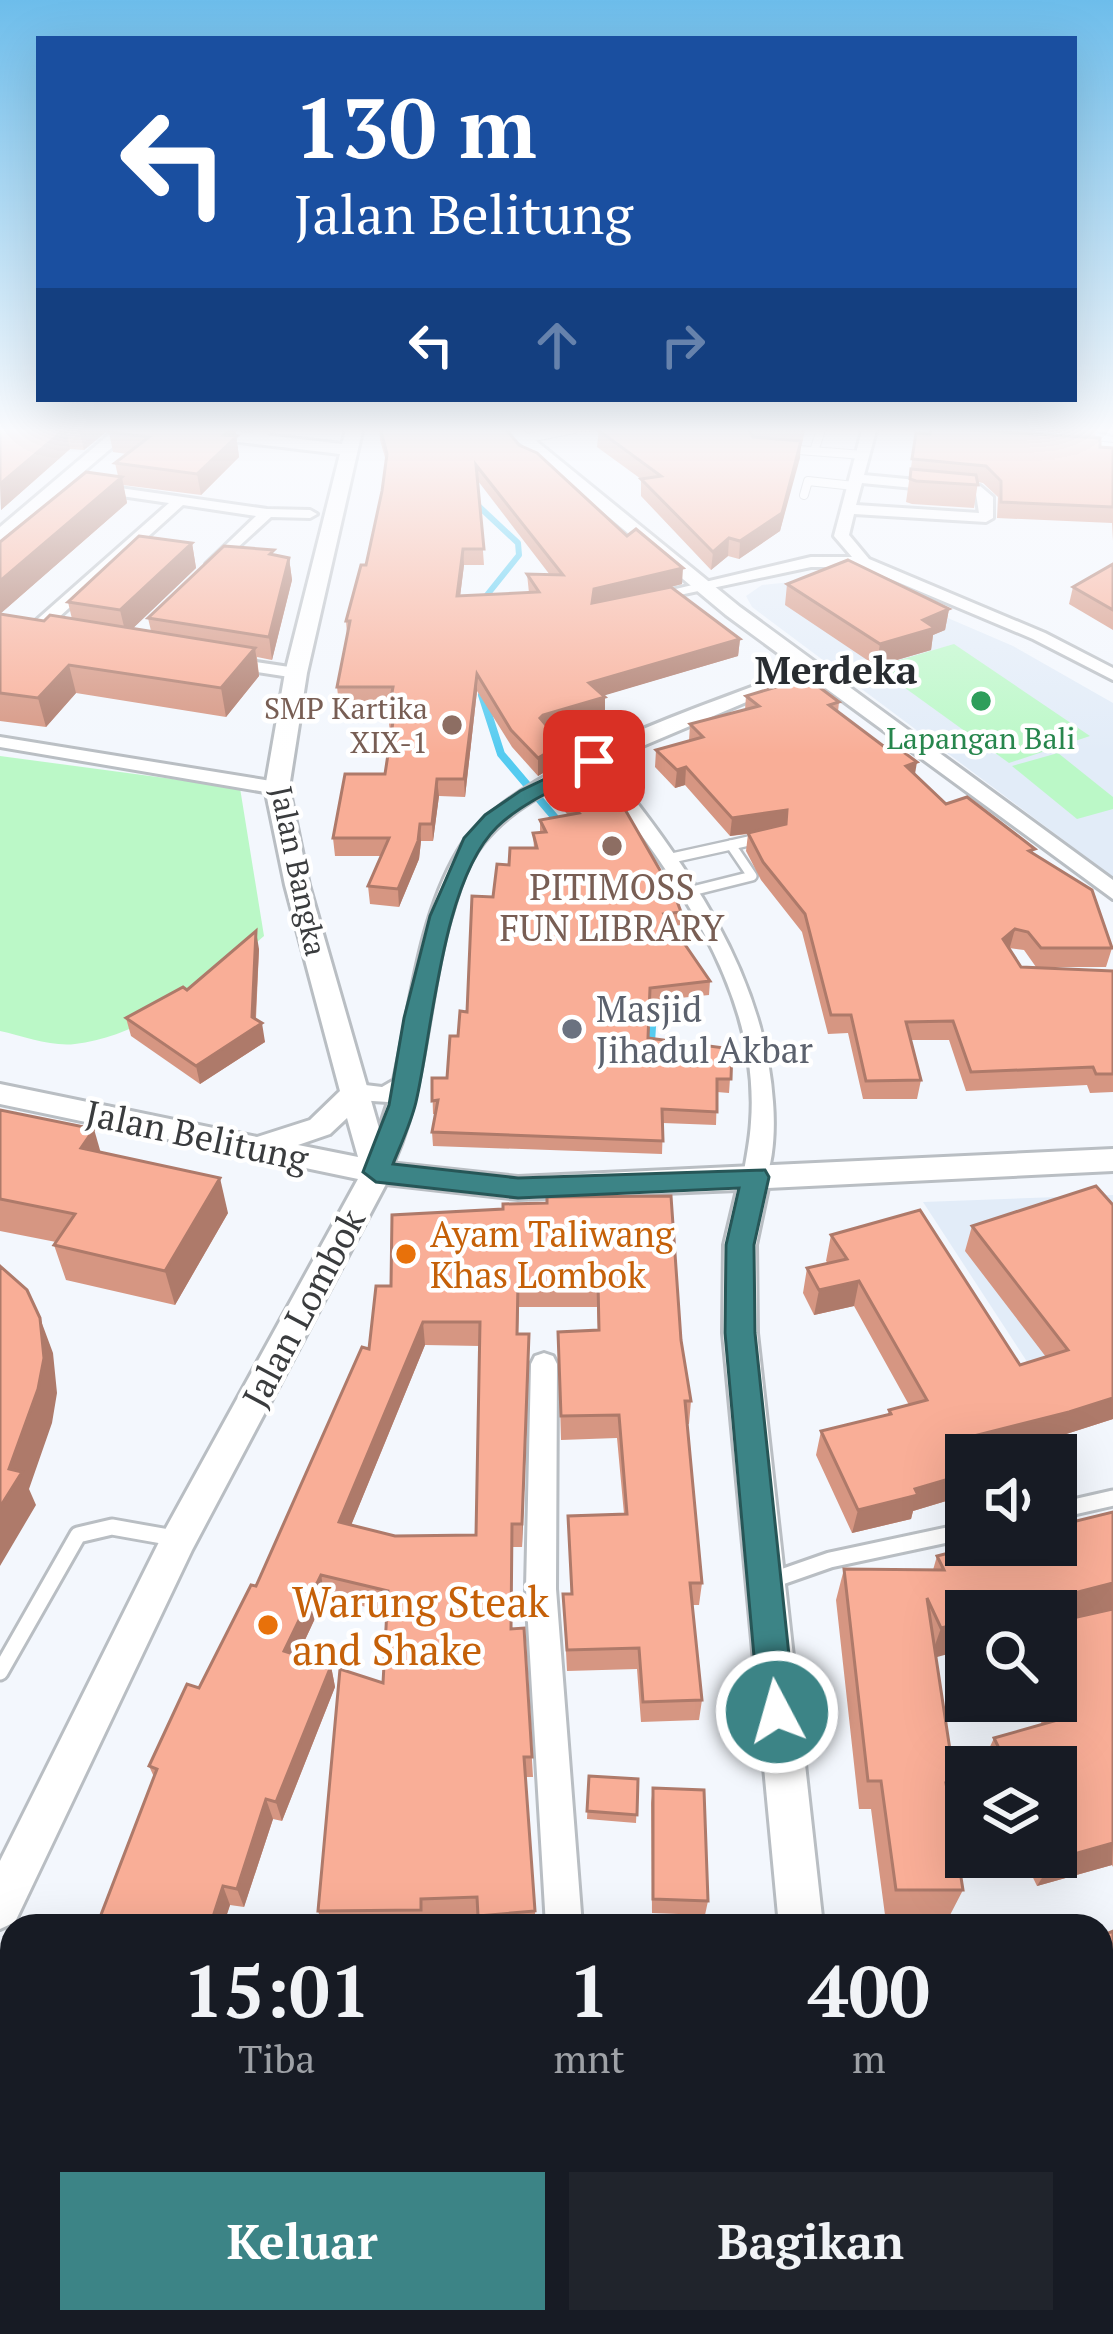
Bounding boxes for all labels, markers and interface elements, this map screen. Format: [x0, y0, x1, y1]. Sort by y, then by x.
text: 130 m [294, 71, 537, 182]
icon: left [96, 84, 252, 240]
text: Jalan Belitung [294, 178, 633, 249]
icon: left [398, 312, 464, 378]
icon: ahead [524, 312, 590, 378]
icon: right [650, 312, 716, 378]
district label: Merdeka [755, 643, 918, 695]
place label: SMP Kartika XIX-1 [264, 688, 428, 762]
marker: Lapangan Bali [968, 688, 994, 714]
pin [543, 710, 645, 812]
marker: SMP Kartika XIX-1 [439, 712, 465, 738]
place label: Lapangan Bali [886, 718, 1076, 758]
icon: arrive [561, 728, 627, 794]
street label: Jalan Bangka [262, 782, 336, 960]
marker: PITIMOSS FUN LIBRARY [599, 833, 625, 859]
place label: PITIMOSS FUN LIBRARY [500, 863, 725, 951]
place label: Masjid Jihadul Akbar [596, 985, 813, 1073]
marker: Masjid Jihadul Akbar [559, 1016, 585, 1042]
street label: Jalan Belitung [82, 1089, 313, 1182]
street label: Jalan Lombok [231, 1200, 375, 1415]
place label: Ayam Taliwang Khas Lombok [430, 1210, 675, 1298]
marker: Ayam Taliwang Khas Lombok [393, 1241, 419, 1267]
map controls [945, 1434, 1077, 1878]
button: sound [945, 1434, 1077, 1566]
place label: Warung Steak and Shake [292, 1573, 550, 1677]
button: search [945, 1590, 1077, 1722]
marker: Warung Steak and Shake [255, 1612, 281, 1638]
position arrow [714, 1649, 840, 1775]
button: layers [945, 1746, 1077, 1878]
text: 15:01 [183, 1942, 370, 2038]
text: 1 [569, 1942, 610, 2038]
text: 400 [808, 1942, 930, 2038]
text: Tiba [238, 2032, 315, 2084]
text: mnt [554, 2032, 625, 2084]
text: m [852, 2032, 886, 2084]
button: Keluar [60, 2172, 545, 2310]
button: Bagikan [569, 2172, 1053, 2310]

